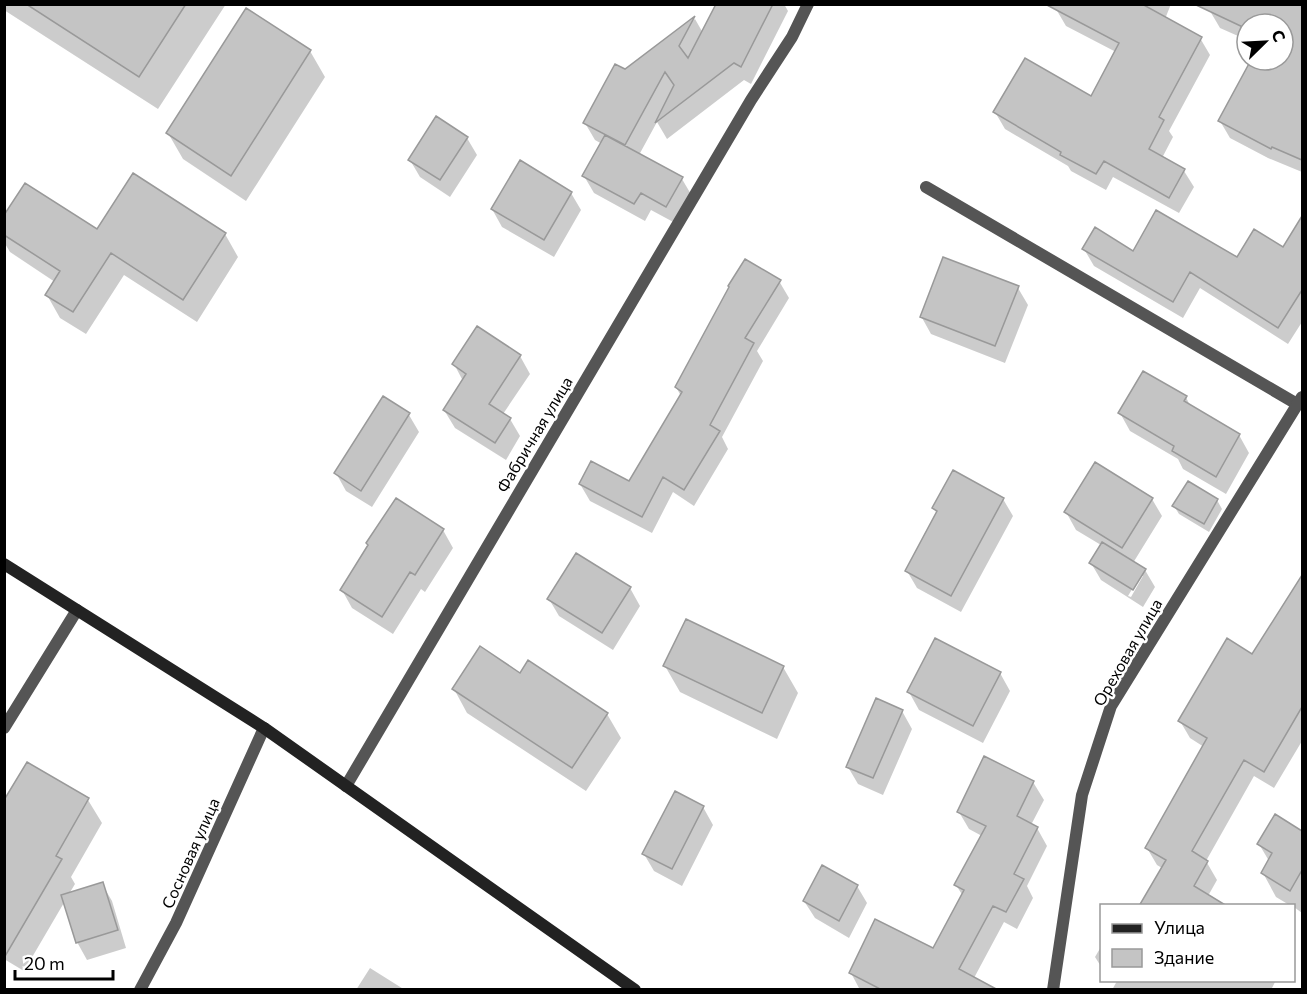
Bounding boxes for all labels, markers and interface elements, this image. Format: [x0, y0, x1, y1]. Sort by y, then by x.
north arrow [1235, 12, 1295, 72]
text: С [1268, 27, 1290, 45]
street label: Фабричная улица [492, 373, 576, 495]
street label: Ореховая улица [1089, 595, 1165, 709]
street label: Сосновая улица [157, 795, 223, 911]
legend [1100, 904, 1295, 982]
text: Улица [1154, 916, 1205, 938]
scale bar [15, 943, 112, 981]
text: Здание [1154, 946, 1214, 968]
text: 20 m [24, 952, 65, 974]

